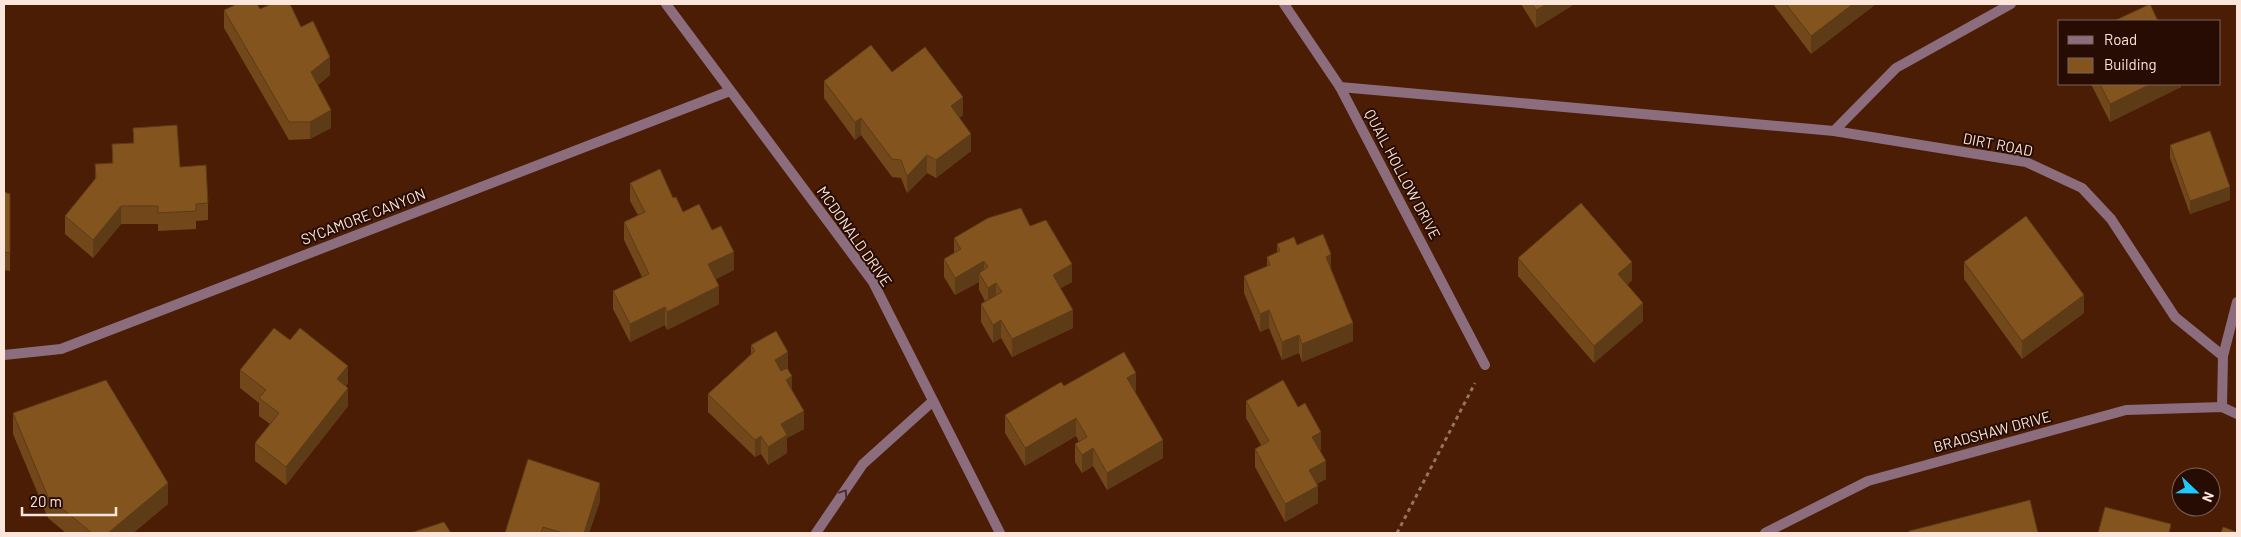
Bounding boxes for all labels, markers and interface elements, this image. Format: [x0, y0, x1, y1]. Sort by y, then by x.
legend [2058, 20, 2221, 85]
text: Road [2104, 30, 2137, 48]
text: Building [2104, 55, 2157, 73]
street label: QUAIL HOLLOW DRIVE [1361, 106, 1445, 242]
street label: DIRT ROAD [1962, 128, 2034, 160]
street label: MCDONALD DRIVE [814, 182, 896, 290]
street label: SYCAMORE CANYON [298, 184, 428, 248]
street label: BRADSHAW DRIVE [1931, 407, 2053, 455]
north arrow [2171, 467, 2221, 517]
scale bar [22, 484, 116, 516]
one-way arrow [838, 489, 847, 499]
text: N [2199, 490, 2218, 505]
text: 20 m [30, 492, 62, 510]

